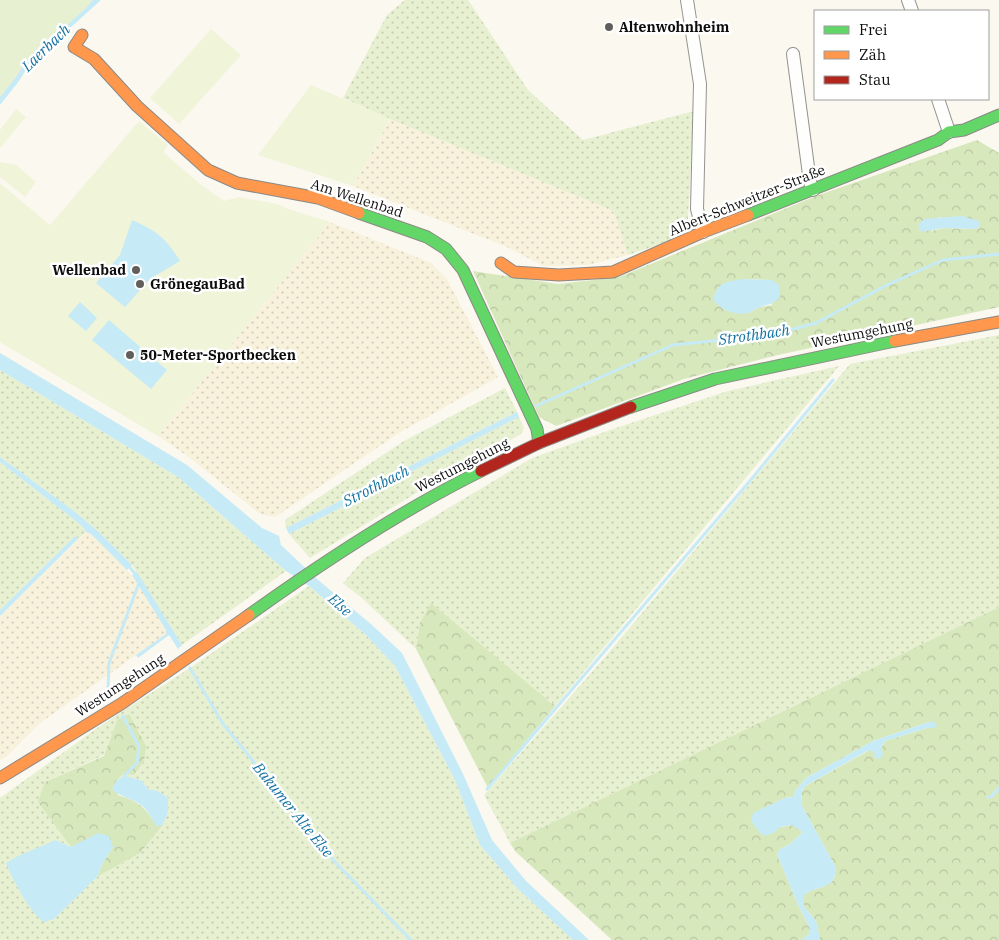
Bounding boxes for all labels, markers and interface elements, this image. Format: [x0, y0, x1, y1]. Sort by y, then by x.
legend [814, 10, 989, 100]
place label: Altenwohnheim [619, 18, 730, 36]
water label: Laerbach [17, 19, 74, 76]
text: Frei [859, 20, 888, 39]
marker: Altenwohnheim [603, 21, 615, 33]
text: Zäh [859, 45, 886, 64]
text: Stau [859, 70, 891, 89]
street label: Albert-Schweitzer-Straße [666, 160, 828, 240]
street label: Am Wellenbad [309, 175, 406, 222]
place label: Wellenbad [52, 261, 126, 279]
marker: Wellenbad [130, 264, 142, 276]
place label: GrönegauBad [150, 275, 245, 293]
marker: GrönegauBad [134, 278, 146, 290]
street label: Westumgehung [810, 314, 915, 352]
water label: Strothbach [716, 320, 791, 349]
place label: 50-Meter-Sportbecken [140, 346, 296, 364]
marker: 50-Meter-Sportbecken [124, 349, 136, 361]
street label: Westumgehung [412, 433, 512, 496]
water label: Strothbach [339, 461, 413, 511]
water label: Else [324, 588, 356, 620]
street label: Westumgehung [72, 649, 168, 721]
water label: Bakumer Alte Else [249, 758, 338, 861]

